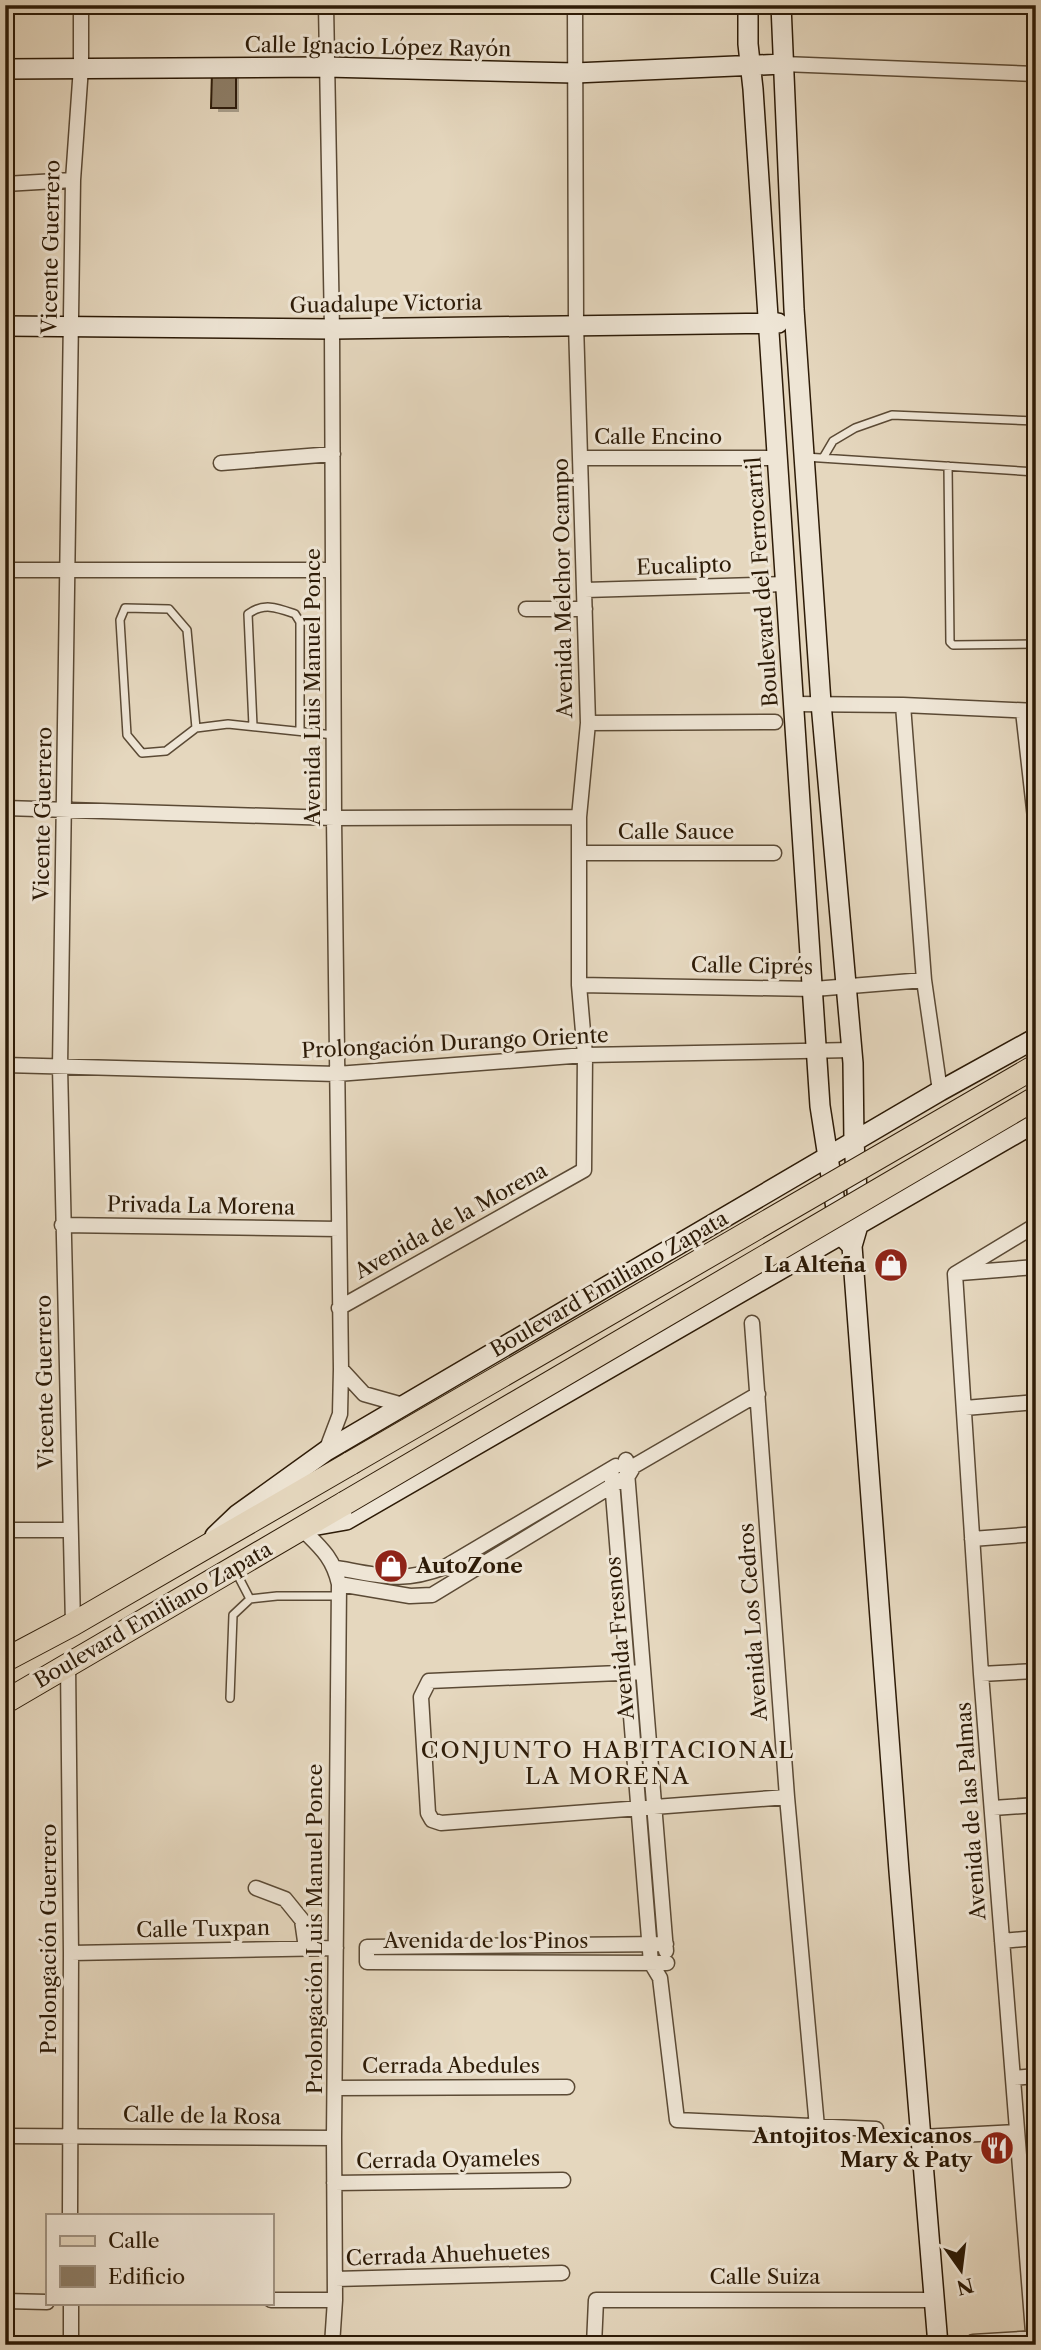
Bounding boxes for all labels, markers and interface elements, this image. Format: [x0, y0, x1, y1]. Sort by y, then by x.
street label: Calle Ignacio López Rayón [244, 32, 512, 61]
street label: Vicente Guerrero [36, 160, 65, 335]
street label: Guadalupe Victoria [289, 289, 483, 318]
street label: Calle Encino [594, 424, 722, 449]
street label: Boulevard del Ferrocarril [740, 456, 783, 708]
street label: Avenida Melchor Ocampo [548, 458, 577, 719]
street label: Avenida Luis Manuel Ponce [300, 548, 325, 827]
street label: Eucalipto [636, 551, 732, 580]
street label: Vicente Guerrero [28, 727, 57, 902]
street label: Calle Sauce [618, 819, 734, 844]
street label: Calle Ciprés [691, 952, 813, 979]
street label: Prolongación Durango Oriente [301, 1022, 609, 1063]
street label: Avenida de la Morena [349, 1157, 552, 1284]
street label: Privada La Morena [107, 1191, 296, 1220]
street label: Boulevard Emiliano Zapata [485, 1205, 733, 1362]
shop icon: La Alteña [872, 1246, 910, 1284]
place label: La Alteña [764, 1252, 867, 1277]
street label: Vicente Guerrero [30, 1295, 59, 1470]
street label: Avenida Los Cedros [733, 1522, 772, 1723]
street label: Boulevard Emiliano Zapata [29, 1536, 277, 1693]
shop icon: AutoZone [372, 1547, 410, 1585]
place label: AutoZone [415, 1553, 523, 1578]
street label: Avenida Fresnos [600, 1555, 639, 1722]
street label: Avenida de las Palmas [950, 1701, 991, 1922]
district label: CONJUNTO HABITACIONAL LA MORENA [421, 1736, 795, 1790]
street label: Prolongación Luis Manuel Ponce [302, 1764, 327, 2094]
street label: Prolongación Guerrero [36, 1824, 61, 2054]
street label: Calle Tuxpan [136, 1915, 270, 1942]
street label: Avenida de los Pinos [383, 1928, 588, 1953]
street label: Cerrada Abedules [362, 2053, 540, 2078]
street label: Calle de la Rosa [123, 2102, 282, 2129]
place label: Antojitos Mexicanos Mary & Paty [752, 2123, 973, 2172]
restaurant icon: Antojitos Mexicanos Mary & Paty [978, 2129, 1016, 2167]
street label: Cerrada Oyameles [356, 2145, 540, 2174]
legend [46, 2214, 273, 2304]
text: Calle [108, 2228, 160, 2253]
north arrow [926, 2234, 996, 2304]
street label: Cerrada Ahuehuetes [345, 2238, 551, 2271]
text: Edificio [108, 2264, 185, 2289]
street label: Calle Suiza [710, 2264, 821, 2289]
text: N [954, 2273, 976, 2299]

